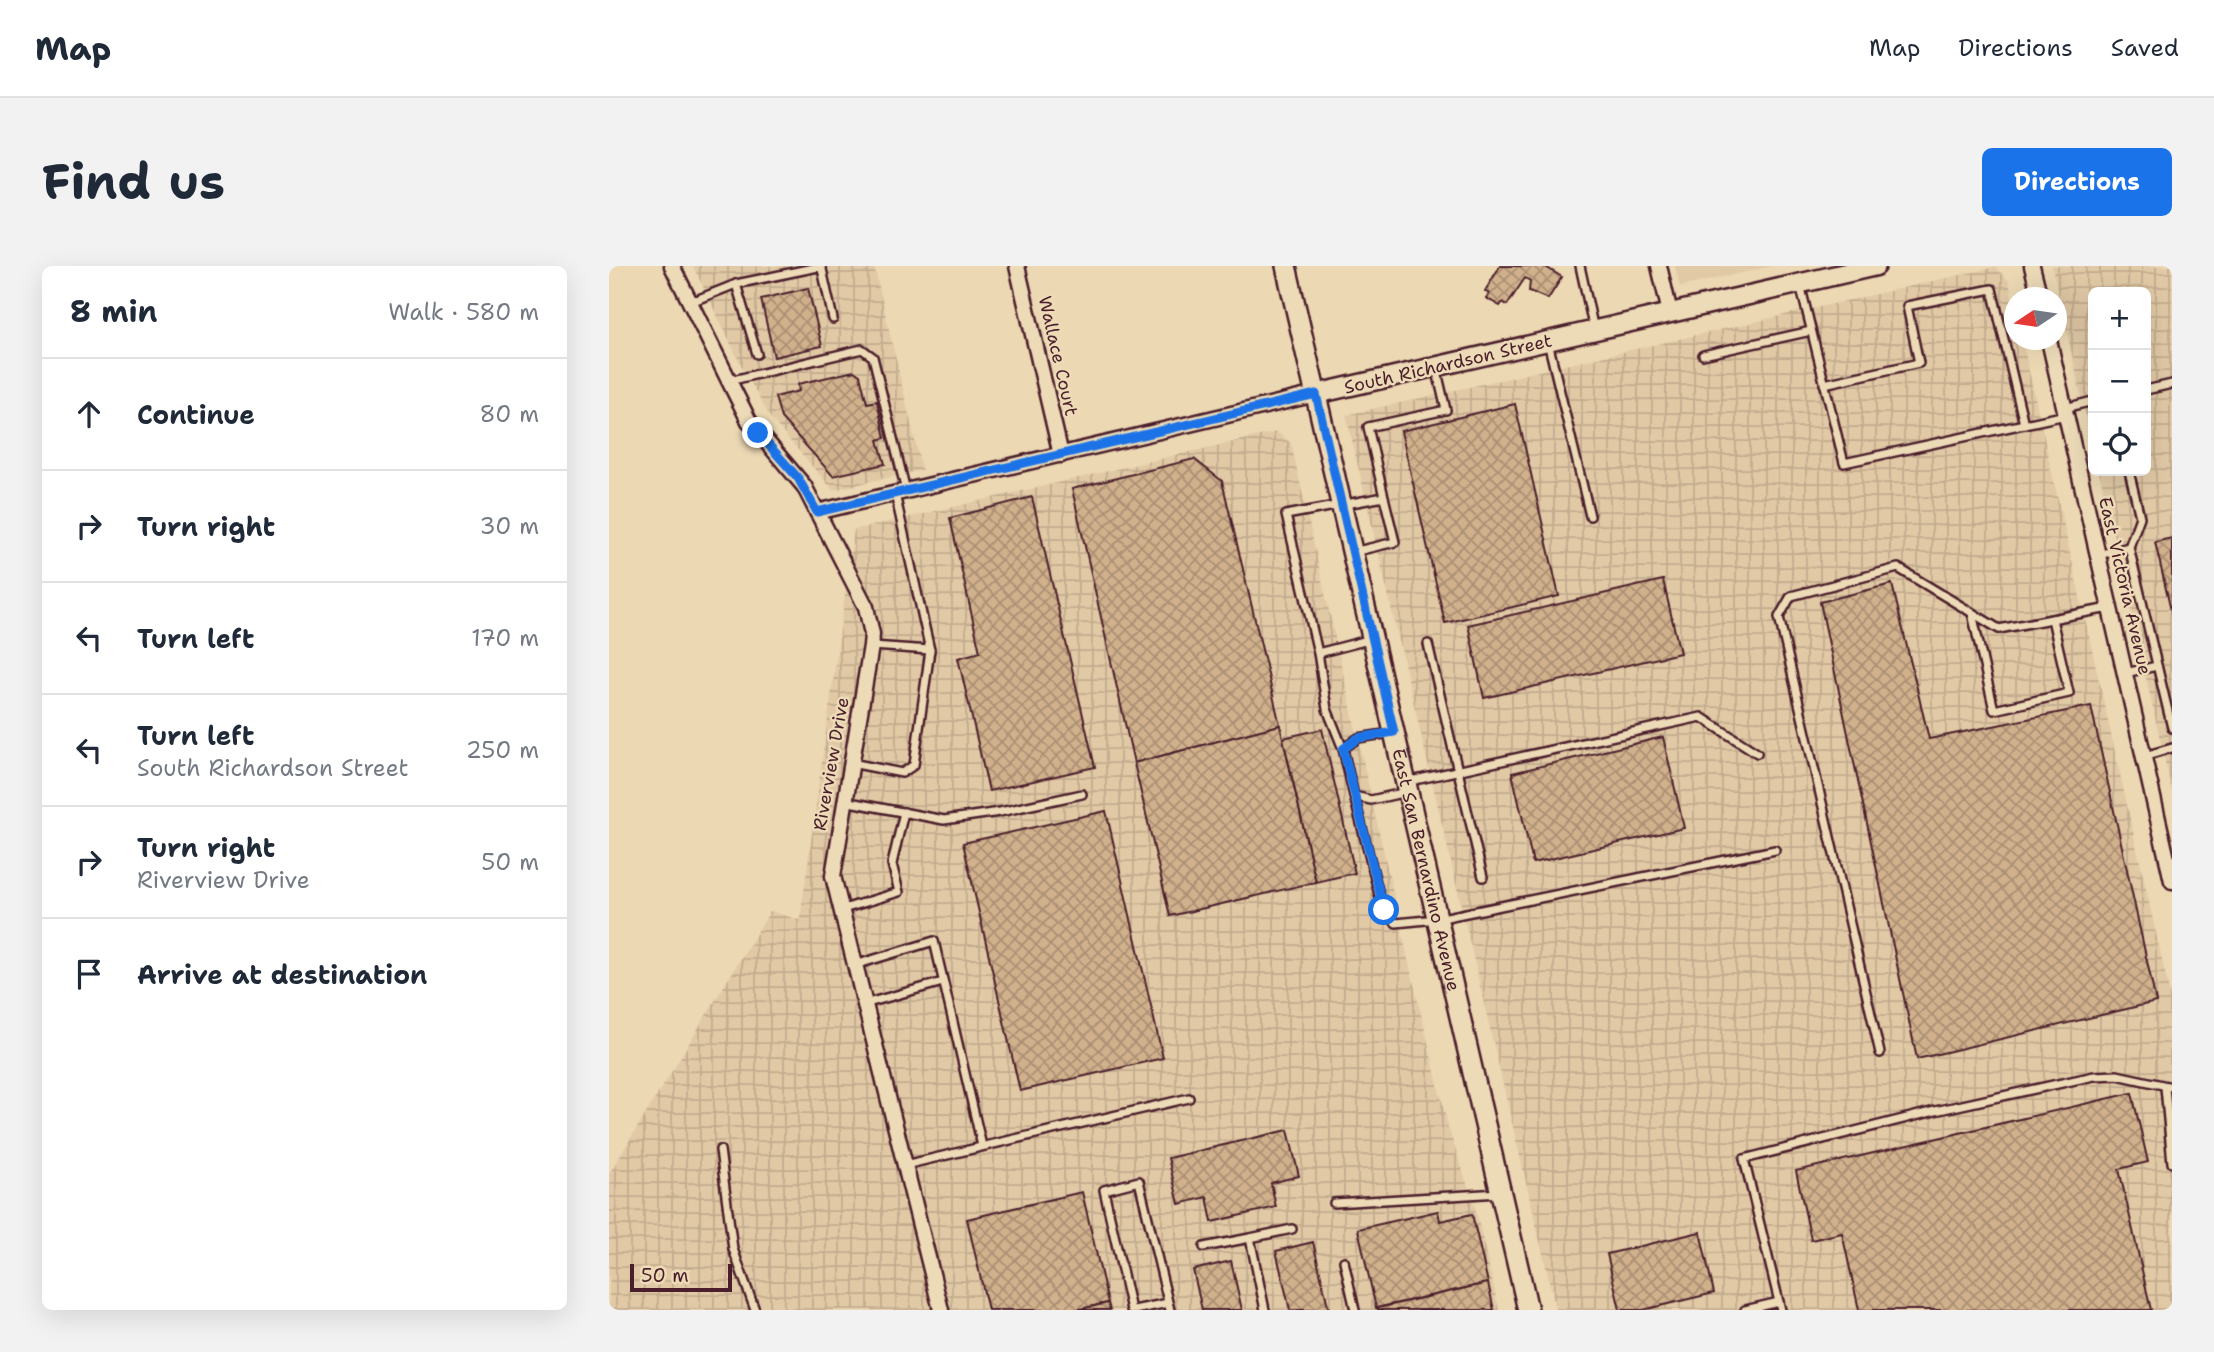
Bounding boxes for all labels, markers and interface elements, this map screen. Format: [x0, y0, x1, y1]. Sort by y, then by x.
text: Map [35, 26, 111, 71]
text: Map [1869, 32, 1920, 64]
text: Directions [1958, 32, 2073, 64]
text: Saved [2111, 32, 2179, 64]
button: Directions [1982, 148, 2172, 216]
text: Find us [42, 149, 225, 215]
north arrow [2004, 287, 2067, 350]
map controls [2088, 287, 2151, 476]
button: + [2088, 287, 2151, 350]
text: 8 min [70, 291, 157, 332]
street label: Wallace Court [1033, 294, 1083, 418]
text: Walk · 580 m [388, 297, 539, 327]
street label: South Richardson Street [1342, 328, 1554, 400]
button: − [2088, 350, 2151, 413]
icon: ahead [70, 395, 108, 433]
text: Continue [137, 397, 255, 432]
text: 80 m [480, 399, 539, 429]
button: locate [2088, 413, 2151, 476]
route end [742, 417, 773, 448]
street label: East Victoria Avenue [2093, 495, 2157, 677]
icon: right [70, 507, 108, 545]
text: Turn right [137, 509, 275, 544]
text: 30 m [480, 511, 539, 541]
icon: left [70, 619, 108, 657]
text: Turn left [137, 621, 254, 656]
text: 170 m [471, 623, 539, 653]
street label: Riverview Drive [807, 695, 855, 833]
text: Turn left [137, 718, 254, 753]
icon: left [70, 731, 108, 769]
text: 250 m [466, 735, 539, 765]
street label: East San Bernardino Avenue [1386, 746, 1466, 994]
text: South Richardson Street [137, 753, 409, 783]
text: Turn right [137, 830, 275, 865]
icon: right [70, 843, 108, 881]
text: 50 m [481, 847, 539, 877]
text: Riverview Drive [137, 865, 310, 895]
route start [1368, 894, 1399, 925]
icon: arrive [70, 955, 108, 993]
text: Arrive at destination [137, 957, 427, 992]
scale bar [630, 1261, 731, 1293]
text: 50 m [641, 1263, 689, 1288]

